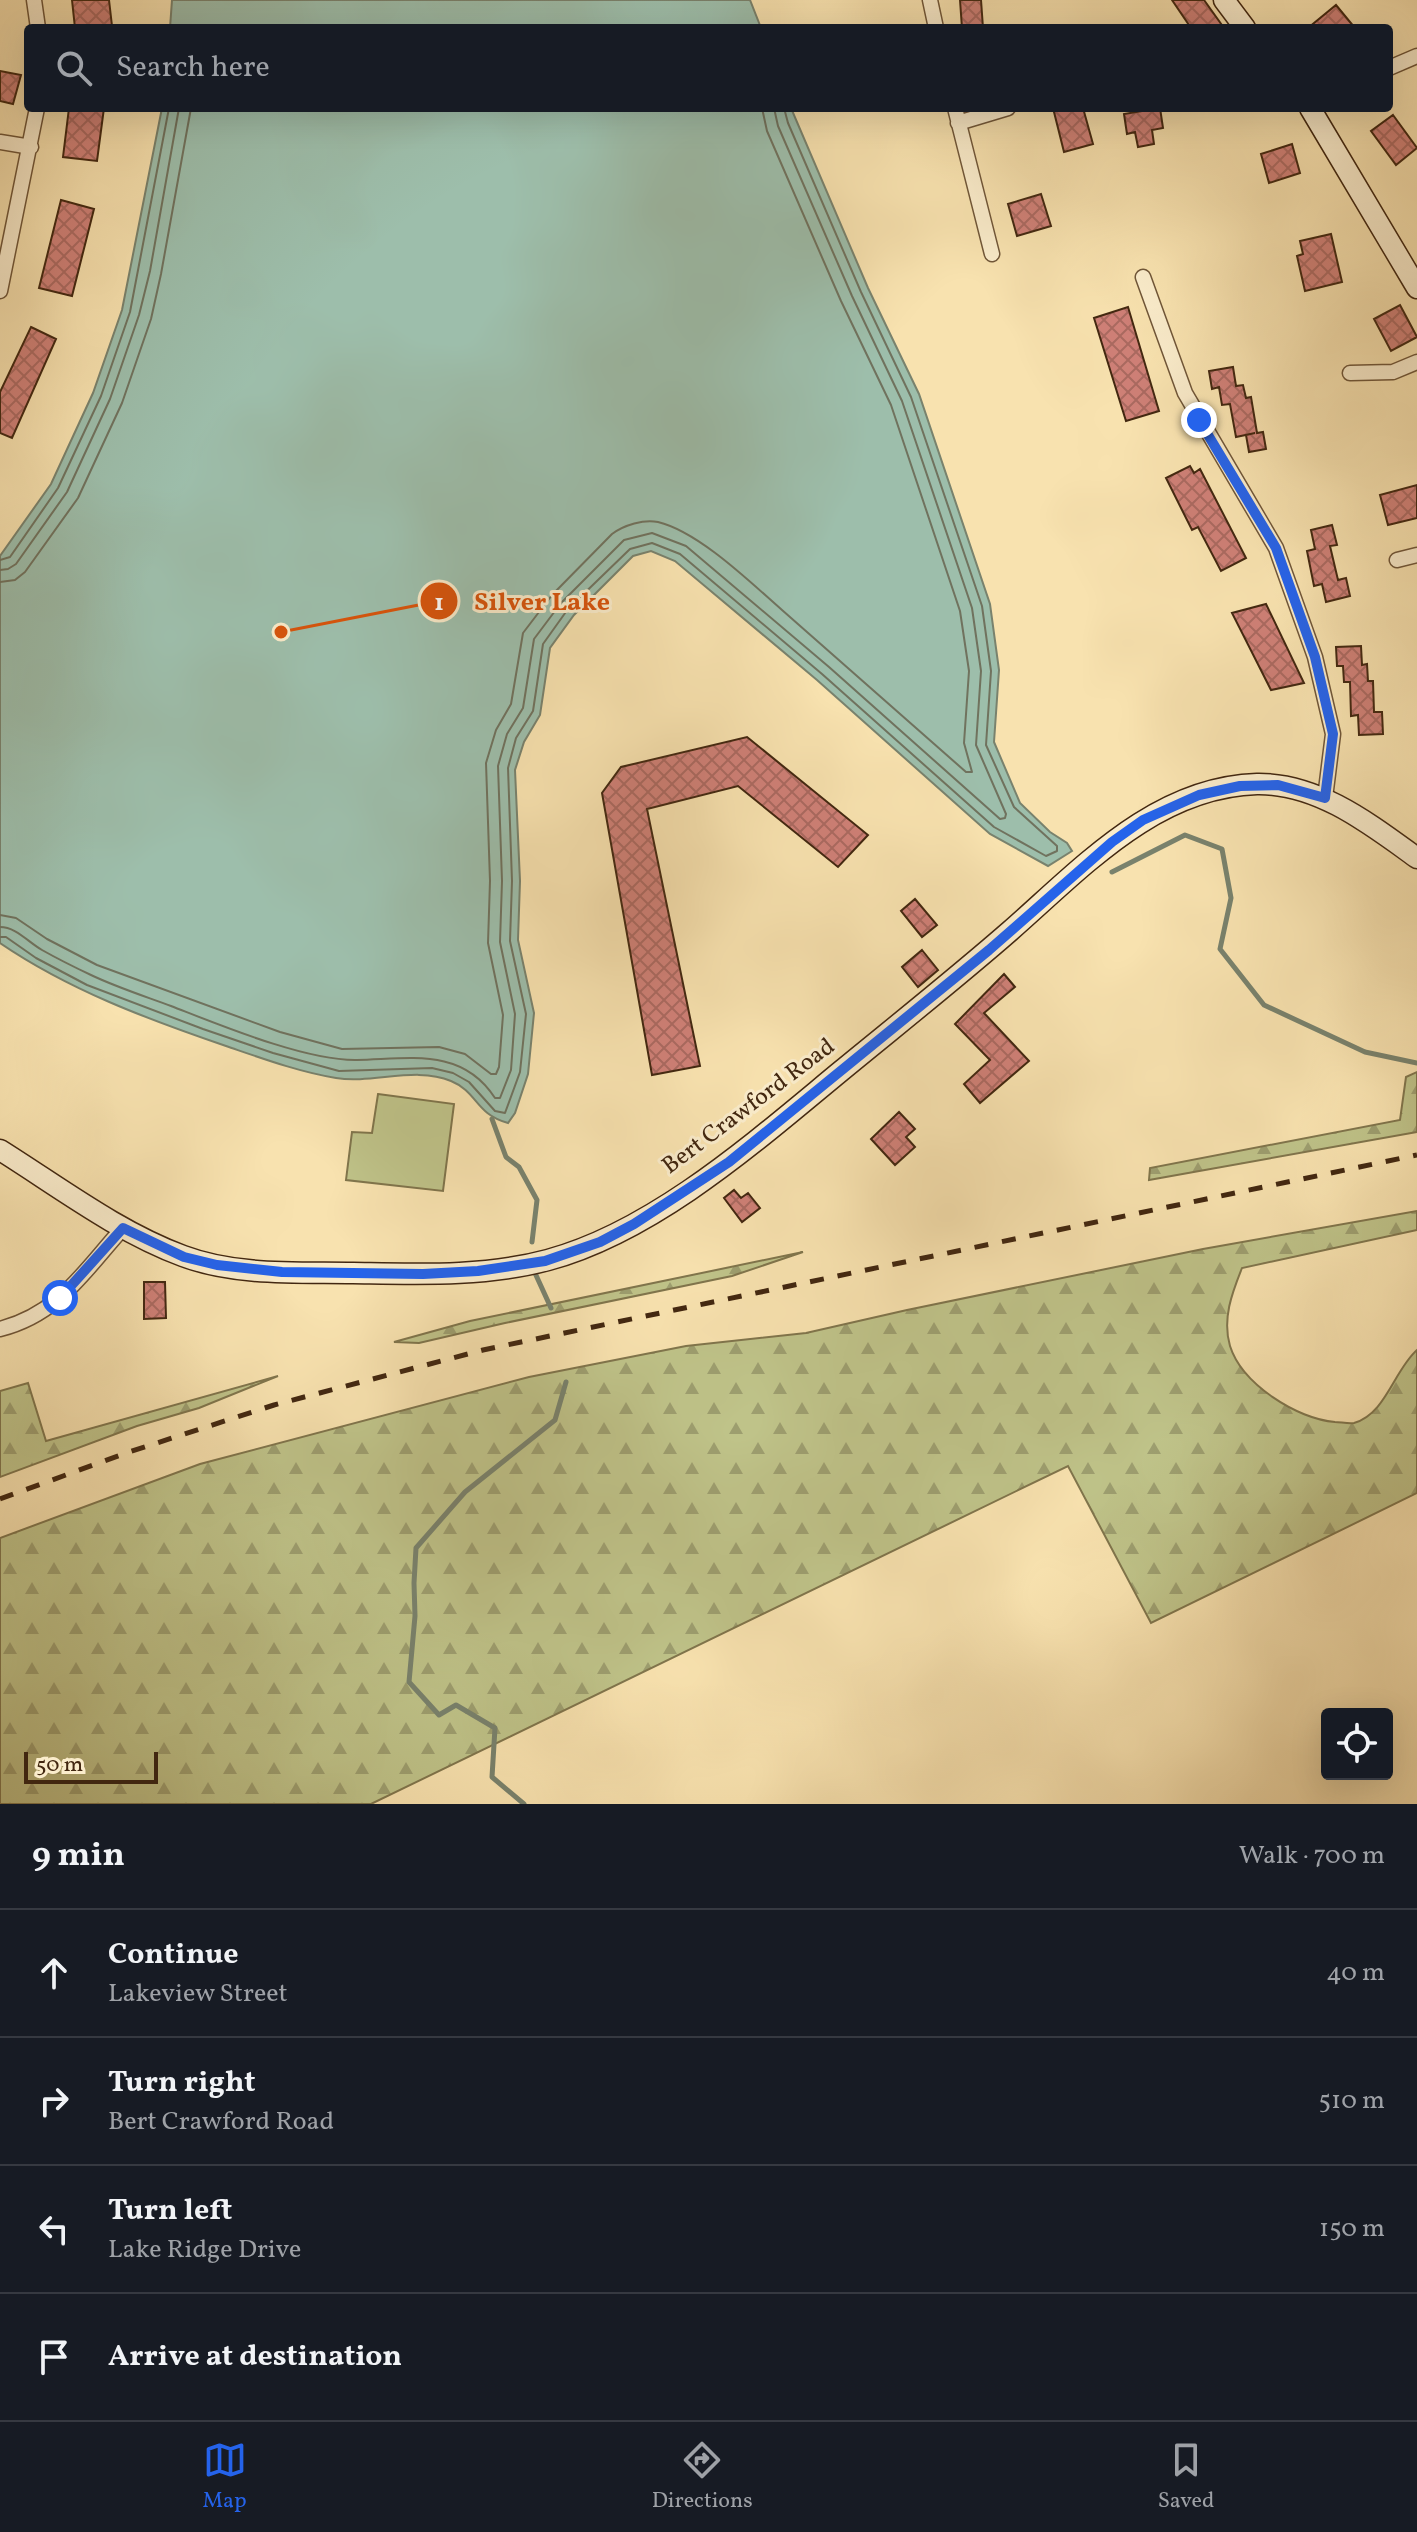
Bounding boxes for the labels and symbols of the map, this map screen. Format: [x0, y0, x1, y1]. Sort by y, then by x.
route end [1181, 402, 1217, 438]
callout: Silver Lake [419, 576, 626, 626]
text: Silver Lake [474, 585, 610, 621]
text: 1 [434, 587, 444, 621]
street label: Bert Crawford Road [655, 1031, 843, 1183]
route start [42, 1280, 78, 1316]
scale bar [24, 1748, 158, 1784]

